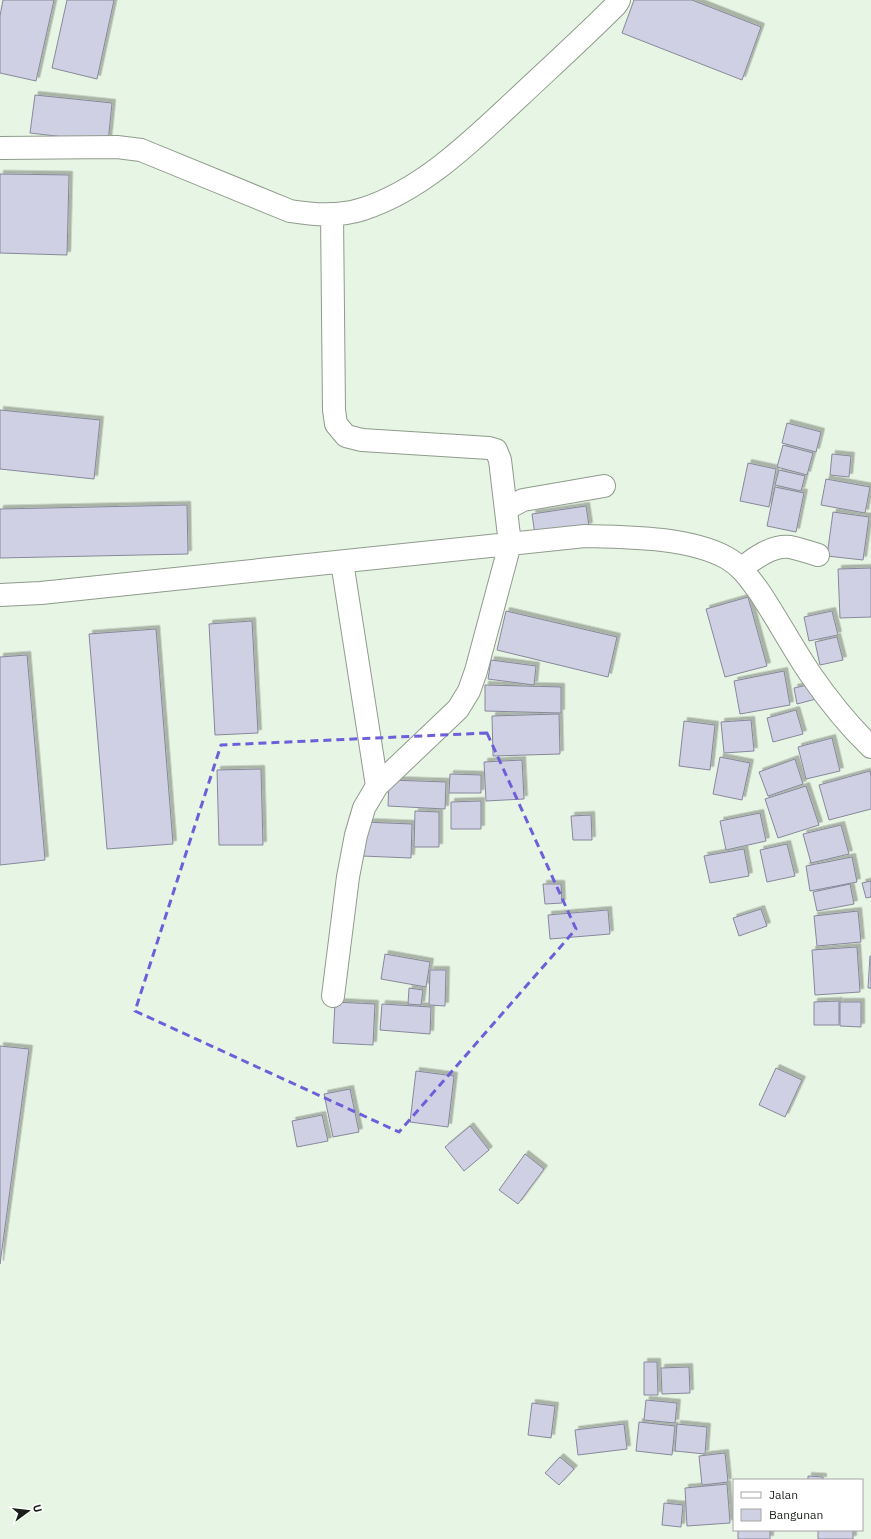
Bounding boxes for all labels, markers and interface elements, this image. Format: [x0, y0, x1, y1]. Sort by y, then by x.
legend [733, 1479, 863, 1531]
text: Jalan [769, 1487, 798, 1502]
north arrow [8, 1491, 48, 1531]
text: U [30, 1503, 45, 1514]
text: Bangunan [769, 1507, 823, 1522]

